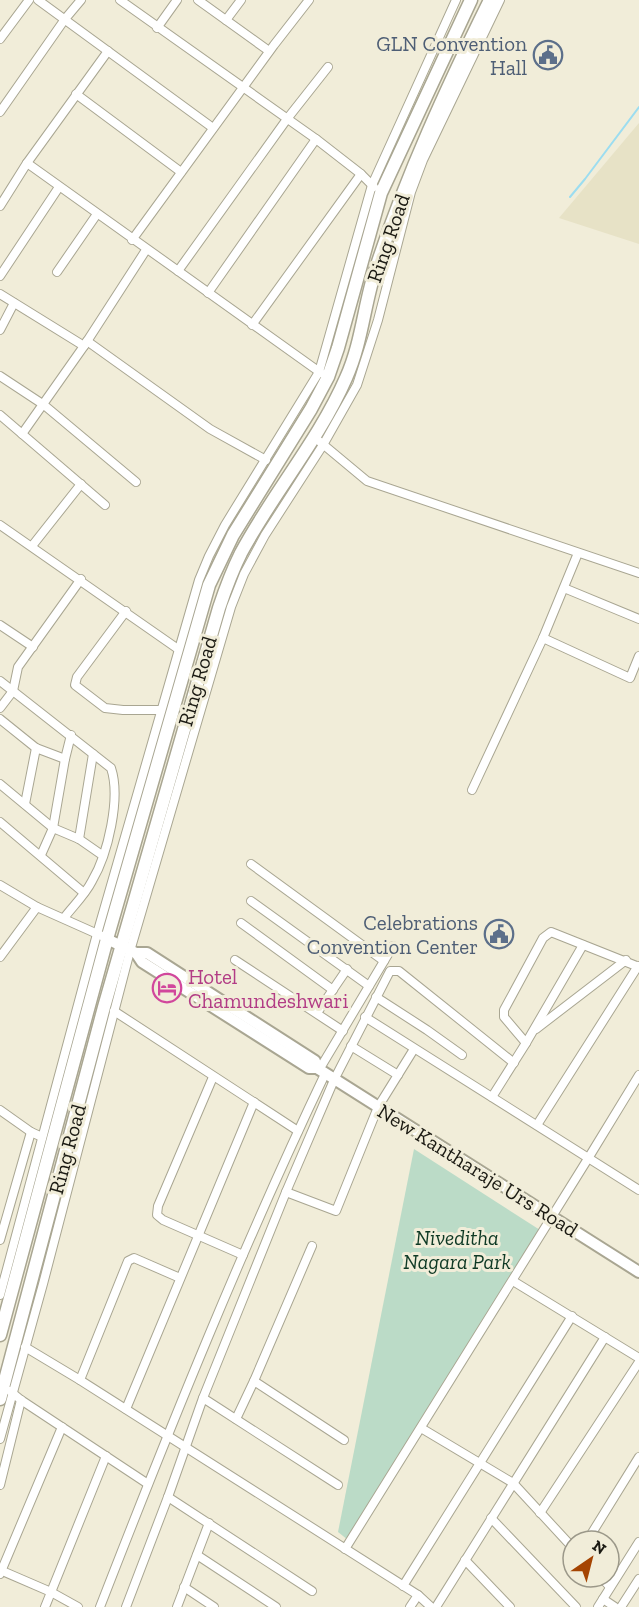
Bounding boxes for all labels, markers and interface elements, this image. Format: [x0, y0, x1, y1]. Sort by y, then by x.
place label: GLN Convention Hall [376, 31, 527, 80]
public building icon: GLN Convention Hall [532, 39, 564, 71]
street label: Ring Road [361, 190, 415, 286]
street label: Ring Road [172, 633, 222, 729]
place label: Celebrations Convention Center [307, 910, 478, 959]
public building icon: Celebrations Convention Center [483, 918, 515, 950]
place label: Hotel Chamundeshwari [188, 964, 348, 1013]
hotel icon: Hotel Chamundeshwari [151, 972, 183, 1004]
street label: New Kantharaje Urs Road [373, 1098, 583, 1243]
street label: Ring Road [43, 1101, 91, 1197]
park label: Niveditha Nagara Park [403, 1225, 511, 1274]
north arrow [561, 1529, 621, 1589]
text: N [589, 1536, 610, 1558]

